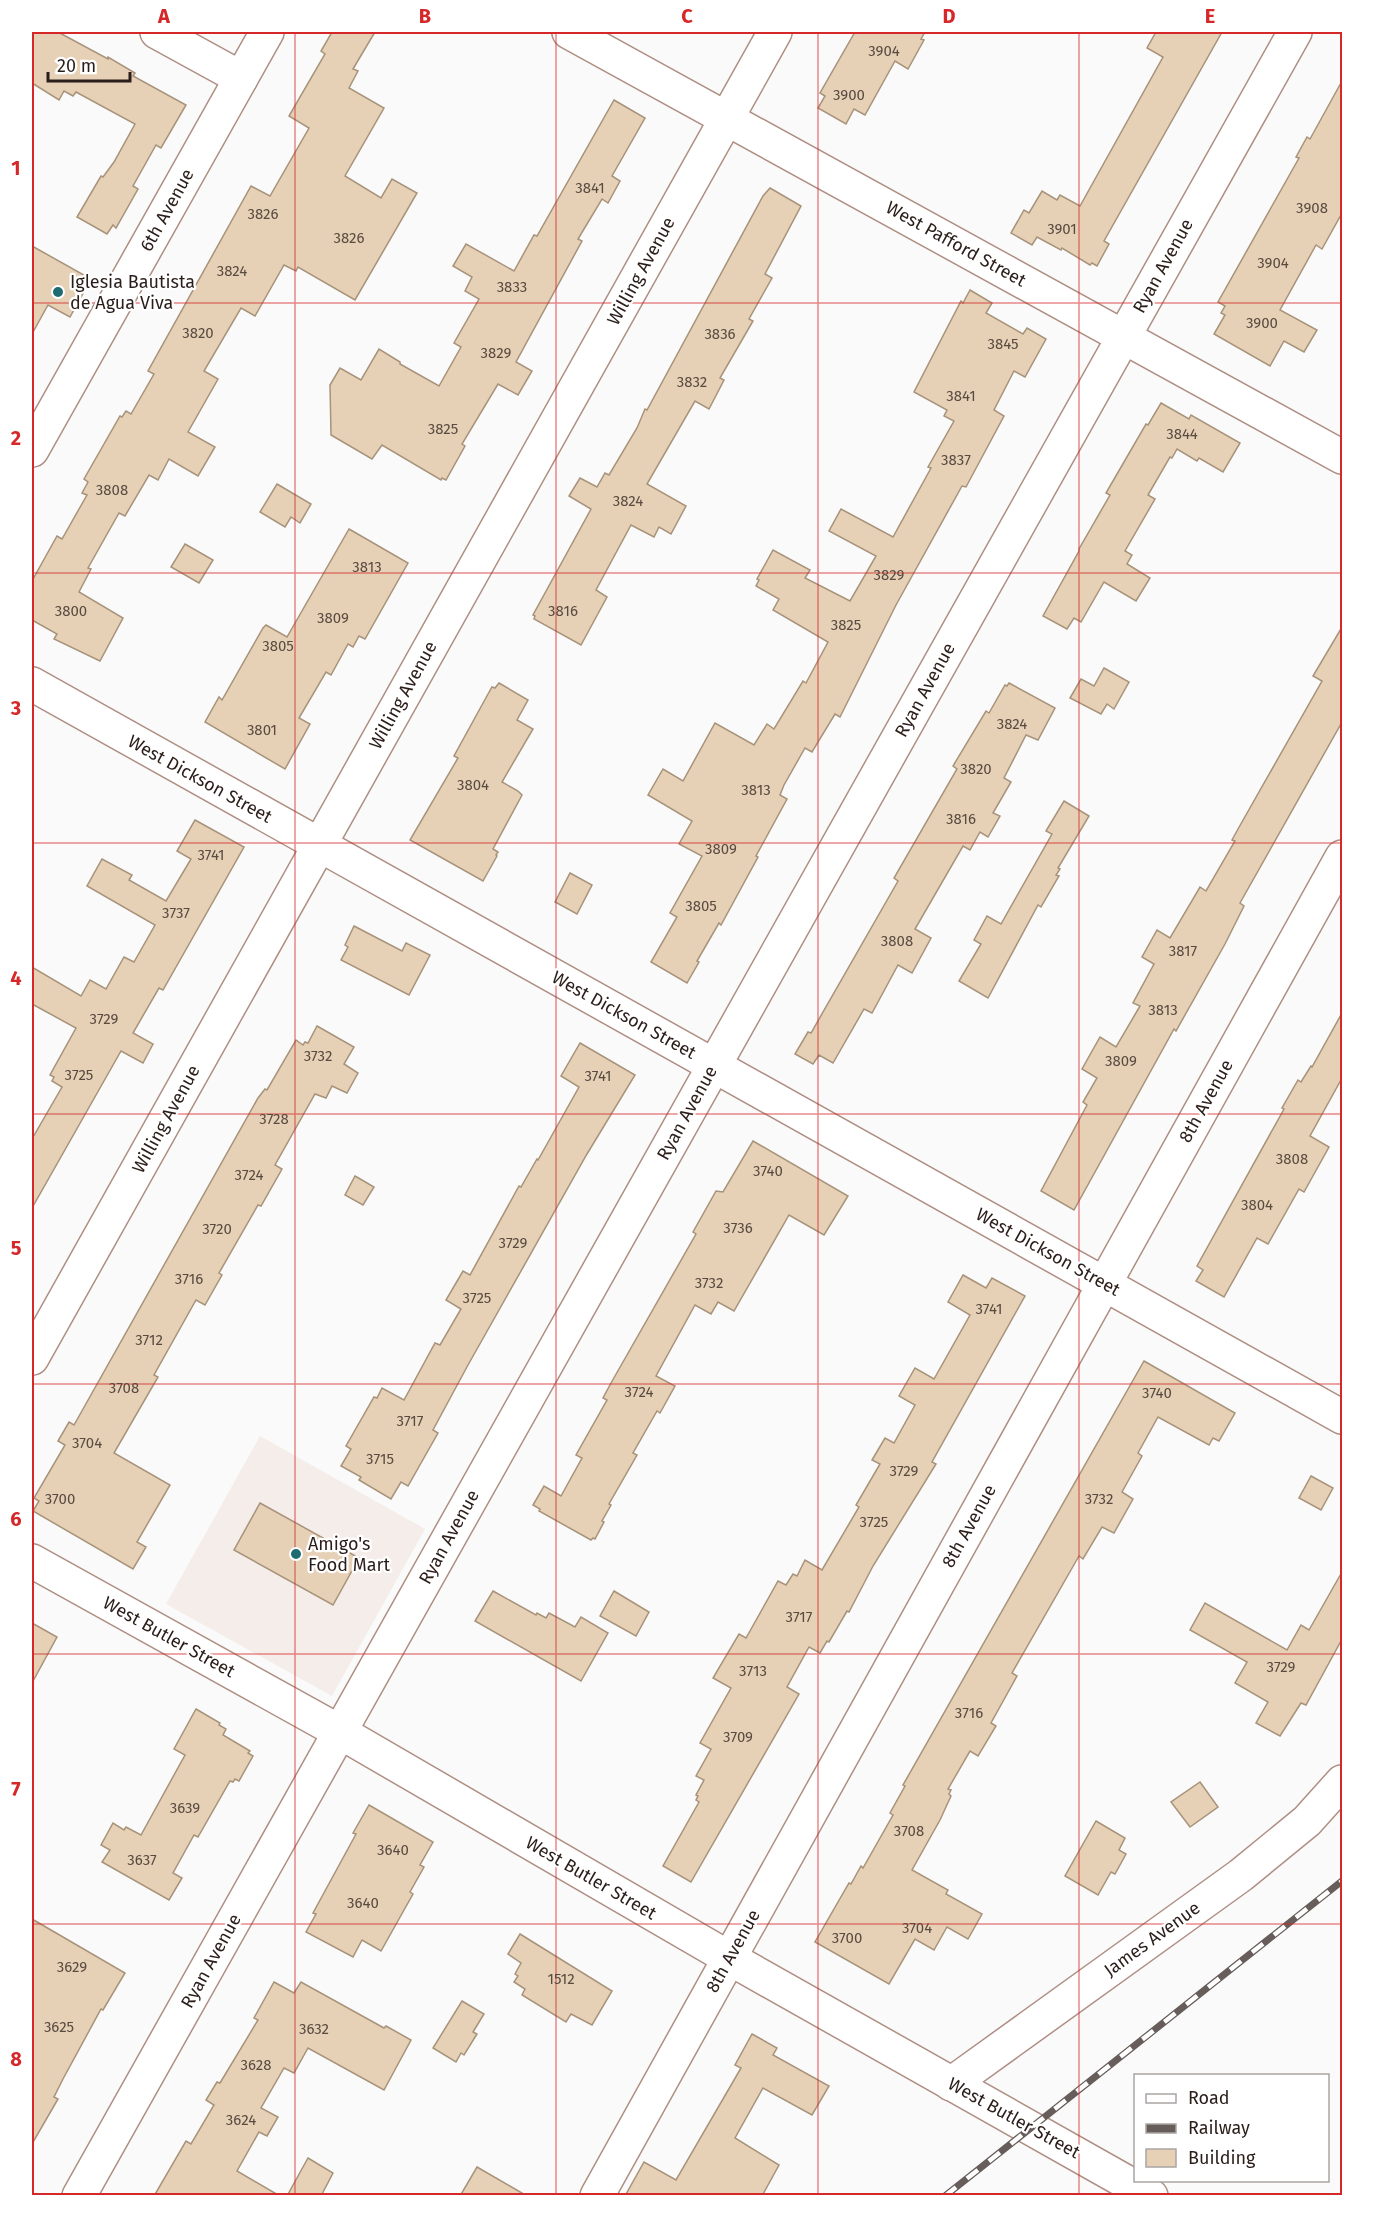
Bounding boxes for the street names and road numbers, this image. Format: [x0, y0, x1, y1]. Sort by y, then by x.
street label: 6th Avenue [135, 165, 199, 255]
street label: West Pafford Street [882, 196, 1030, 292]
street label: Willing Avenue [602, 213, 680, 329]
street label: Ryan Avenue [1128, 215, 1198, 317]
street label: Willing Avenue [364, 637, 442, 753]
street label: Ryan Avenue [890, 639, 960, 741]
street label: West Dickson Street [124, 730, 276, 828]
street label: West Dickson Street [548, 966, 700, 1064]
street label: 8th Avenue [1174, 1056, 1238, 1146]
street label: Willing Avenue [127, 1061, 205, 1177]
street label: Ryan Avenue [652, 1062, 722, 1164]
street label: West Dickson Street [972, 1203, 1124, 1301]
street label: 8th Avenue [937, 1481, 1001, 1571]
street label: Ryan Avenue [414, 1486, 484, 1588]
street label: West Butler Street [99, 1592, 239, 1683]
street label: West Butler Street [522, 1832, 661, 1925]
street label: James Avenue [1100, 1897, 1204, 1981]
street label: 8th Avenue [701, 1906, 765, 1996]
street label: Ryan Avenue [176, 1910, 246, 2012]
street label: West Butler Street [944, 2073, 1084, 2164]

